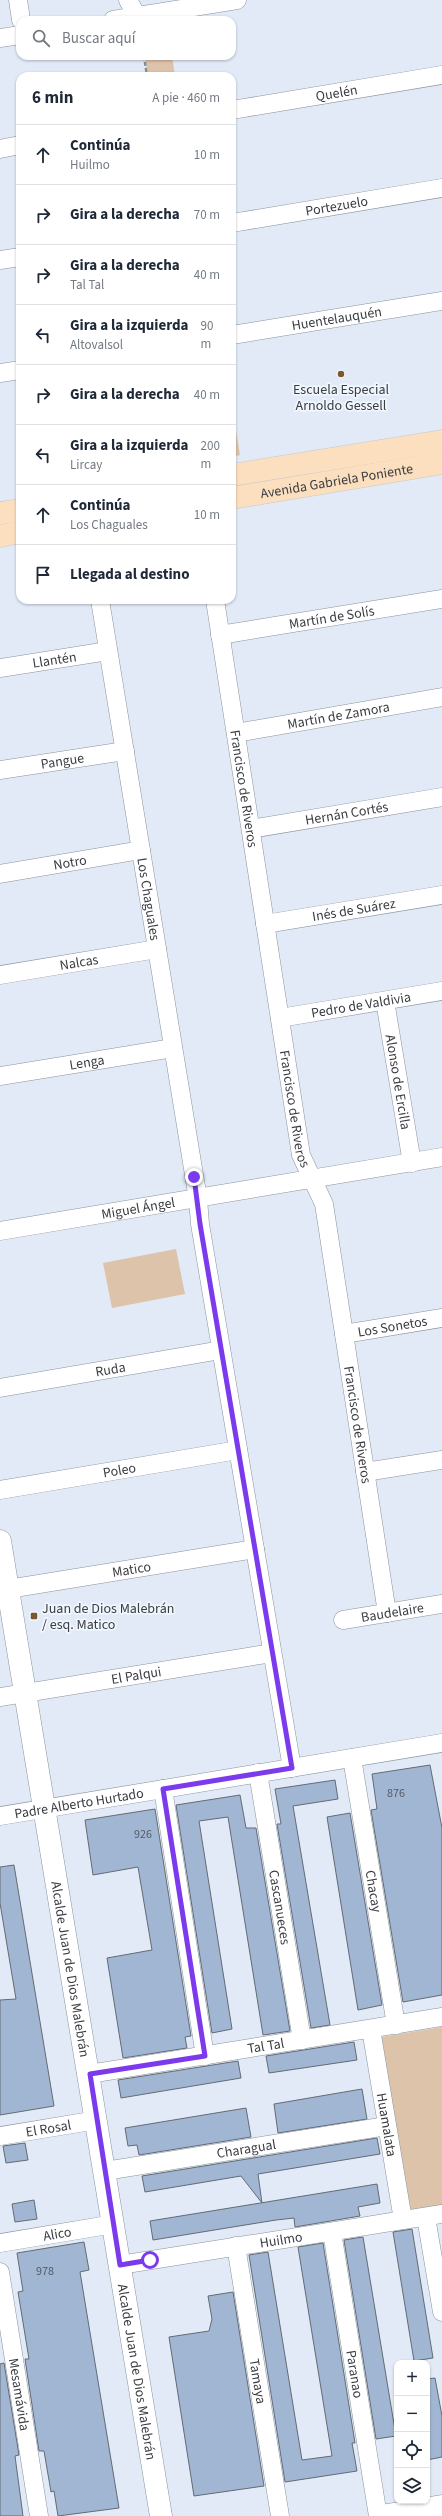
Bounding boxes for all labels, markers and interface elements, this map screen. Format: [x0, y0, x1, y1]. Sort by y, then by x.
search box [16, 16, 236, 60]
icon: search [30, 27, 52, 49]
text: Buscar aquí [62, 28, 135, 49]
street label: Quelén [314, 80, 359, 107]
text: 6 min [32, 86, 73, 110]
text: A pie · 460 m [152, 89, 220, 107]
text: Continúa [70, 135, 131, 156]
icon: ahead [32, 144, 54, 166]
text: 10 m [194, 146, 220, 164]
text: Huilmo [70, 156, 110, 174]
street label: Portezuelo [304, 192, 369, 222]
icon: right [32, 204, 54, 226]
text: Gira a la derecha [70, 204, 180, 225]
text: 70 m [194, 206, 220, 224]
text: Gira a la derecha [70, 255, 180, 276]
icon: right [32, 264, 54, 286]
text: 40 m [194, 266, 220, 284]
text: Tal Tal [70, 276, 104, 294]
street label: Huentelauquén [290, 302, 383, 336]
text: Gira a la izquierda [70, 315, 189, 336]
text: 90 m [201, 317, 213, 353]
icon: left [32, 324, 54, 346]
text: Altovalsol [70, 336, 123, 354]
marker: Escuela Especial Arnoldo Gessell [336, 369, 346, 379]
place label: Escuela Especial Arnoldo Gessell [293, 380, 389, 416]
icon: right [32, 384, 54, 406]
text: Gira a la derecha [70, 384, 180, 405]
text: 40 m [194, 386, 220, 404]
text: Gira a la izquierda [70, 435, 189, 456]
text: 200 m [201, 437, 220, 473]
icon: left [32, 444, 54, 466]
text: Lircay [70, 456, 102, 474]
street label: Avenida Gabriela Poniente [259, 459, 415, 504]
text: Continúa [70, 495, 131, 516]
icon: ahead [32, 504, 54, 526]
text: 10 m [194, 506, 220, 524]
text: Los Chaguales [70, 516, 148, 534]
icon: arrive [32, 564, 54, 586]
text: Llegada al destino [70, 564, 190, 585]
street label: Martín de Solís [288, 601, 376, 635]
street label: Llantén [31, 647, 78, 674]
street label: Martín de Zamora [286, 697, 391, 735]
street label: Francisco de Riveros [224, 729, 262, 849]
street label: Pangue [39, 748, 86, 775]
street label: Hernán Cortés [304, 797, 390, 831]
street label: Notro [52, 850, 88, 876]
street label: Los Chaguales [131, 856, 165, 942]
street label: Inés de Suárez [311, 894, 397, 927]
street label: Nalcas [58, 950, 100, 976]
street label: Pedro de Valdivia [310, 987, 412, 1024]
street label: Alonso de Ercilla [380, 1033, 415, 1131]
street label: Francisco de Riveros [274, 1049, 315, 1171]
street label: Lenga [68, 1050, 106, 1076]
route end [185, 1168, 203, 1186]
street label: Miguel Ángel [100, 1193, 177, 1225]
street label: Los Sonetos [356, 1312, 429, 1343]
street label: Ruda [94, 1358, 127, 1382]
street label: Francisco de Riveros [338, 1365, 376, 1485]
street label: Poleo [101, 1458, 138, 1484]
street label: Matico [111, 1557, 152, 1583]
street label: Baudelaire [360, 1598, 425, 1628]
place label: Juan de Dios Malebrán / esq. Matico [42, 1599, 174, 1635]
marker: Juan de Dios Malebrán / esq. Matico [29, 1611, 39, 1621]
street label: El Palqui [110, 1662, 163, 1690]
street label: Padre Alberto Hurtado [13, 1783, 145, 1824]
house number: 876 [387, 1785, 405, 1802]
house number: 926 [134, 1826, 152, 1843]
street label: Cascanueces [263, 1869, 295, 1946]
street label: Chacay [360, 1869, 386, 1914]
street label: Alcalde Juan de Dios Malebrán [45, 1880, 94, 2059]
street label: Tal Tal [246, 2034, 286, 2059]
street label: Huamalata [371, 2091, 401, 2158]
street label: El Rosal [24, 2115, 73, 2143]
street label: Charagual [215, 2135, 278, 2164]
street label: Alico [42, 2222, 73, 2247]
street label: Huilmo [258, 2227, 304, 2254]
route start [141, 2251, 159, 2269]
house number: 978 [36, 2263, 54, 2280]
street label: Alcalde Juan de Dios Malebrán [112, 2282, 161, 2461]
street label: Paranao [340, 2349, 368, 2400]
street label: Mesamávida [3, 2357, 34, 2433]
street label: Tamaya [244, 2357, 271, 2405]
map controls [394, 2360, 430, 2504]
button: + [394, 2360, 430, 2396]
button: − [394, 2396, 430, 2432]
button: locate [394, 2432, 430, 2468]
button: layers [394, 2468, 430, 2504]

